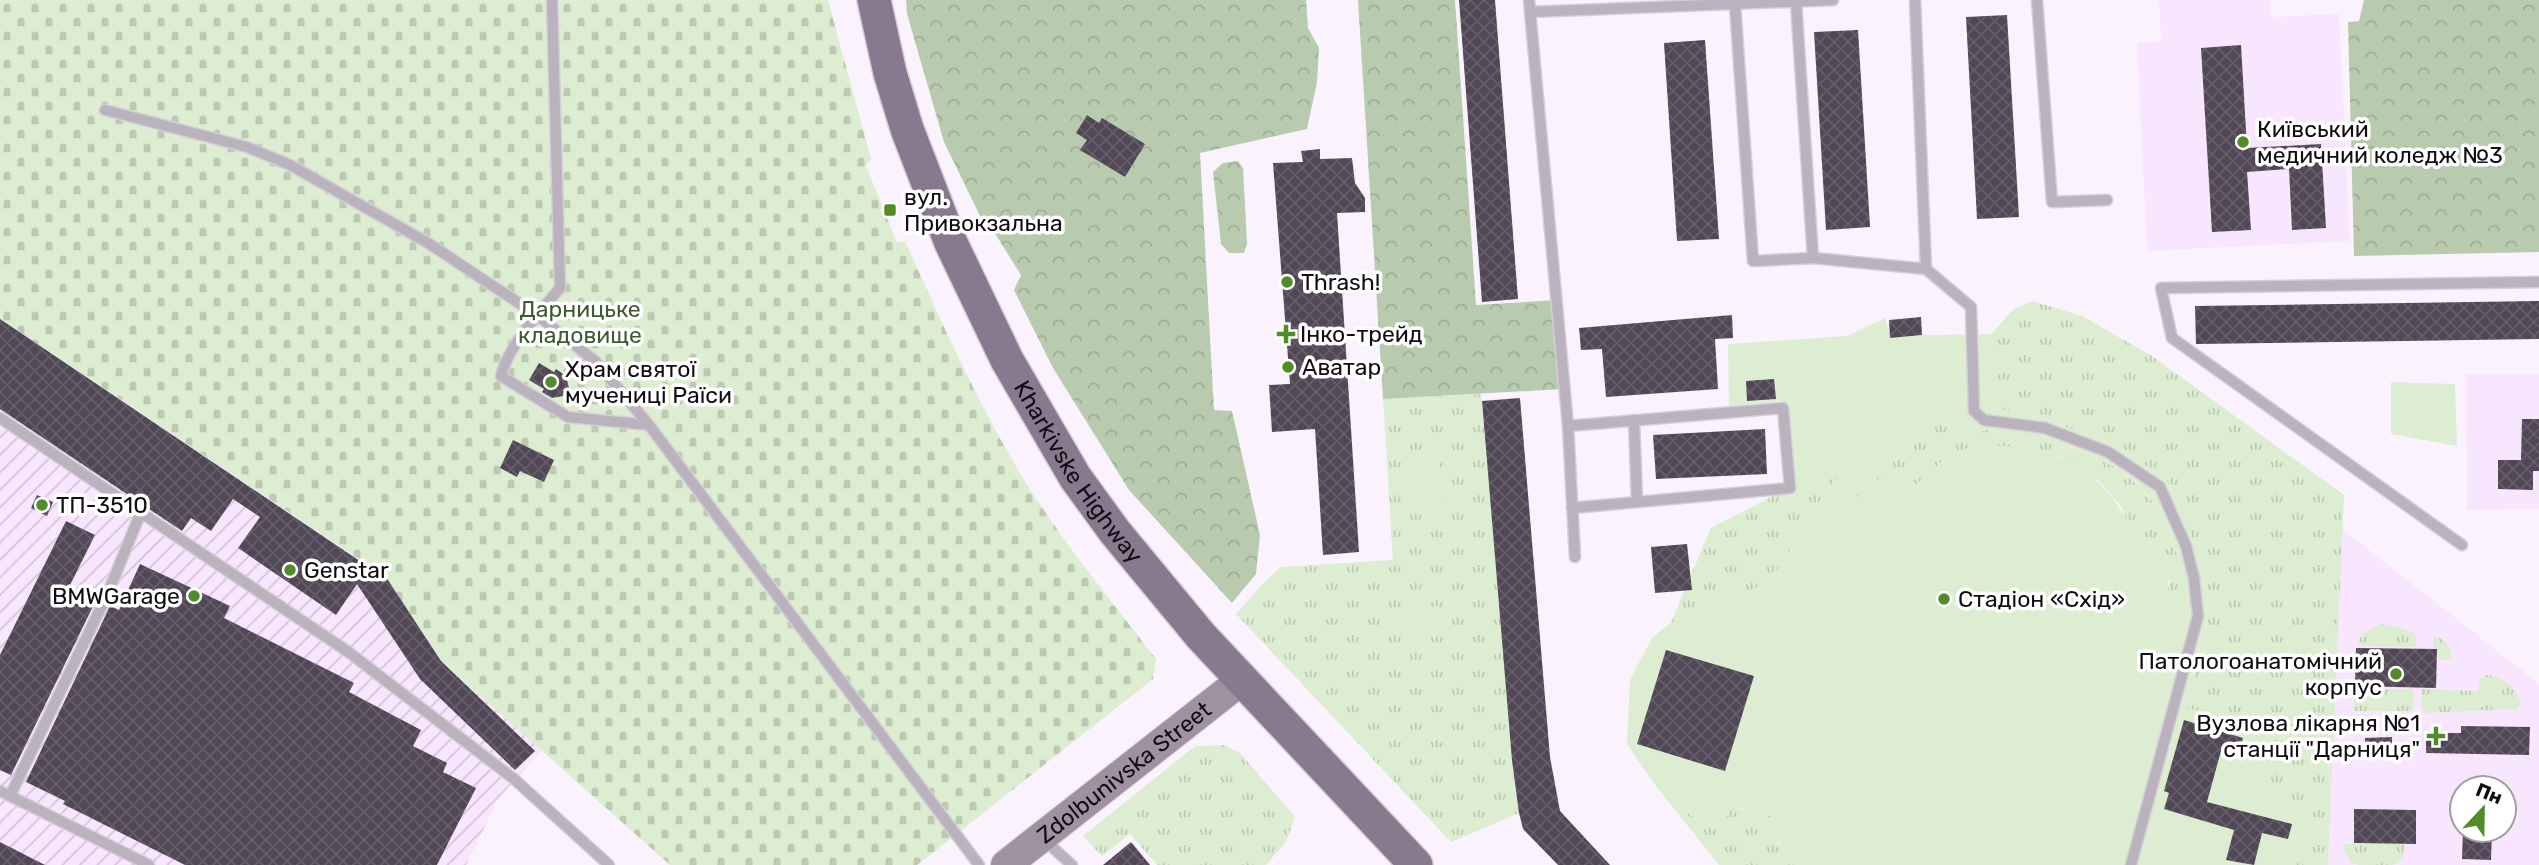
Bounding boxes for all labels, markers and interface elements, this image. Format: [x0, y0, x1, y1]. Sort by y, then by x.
place label: Київський медичний коледж №3 [2257, 115, 2503, 169]
marker: Київський медичний коледж №3 [2235, 134, 2251, 150]
place label: вул. Привокзальна [904, 183, 1063, 237]
marker: вул. Привокзальна [882, 202, 898, 218]
place label: Thrash! [1301, 268, 1380, 296]
marker: Thrash! [1279, 274, 1295, 290]
park label: Дарницьке кладовище [518, 295, 642, 349]
place label: Інко-трейд [1300, 320, 1423, 348]
marker: Інко-трейд [1278, 326, 1294, 342]
place label: Аватар [1302, 353, 1381, 381]
place label: Храм святої мучениці Раїси [565, 355, 732, 409]
marker: Аватар [1280, 359, 1296, 375]
marker: Храм святої мучениці Раїси [543, 374, 559, 390]
street label: Kharkivske Highway [1008, 375, 1149, 569]
place label: ТП-3510 [56, 491, 148, 519]
marker: ТП-3510 [34, 497, 50, 513]
place label: Genstar [304, 556, 389, 584]
marker: Genstar [282, 562, 298, 578]
place label: BMWGarage [52, 582, 180, 610]
place label: Стадіон «Схід» [1958, 585, 2125, 613]
marker: BMWGarage [186, 588, 202, 604]
marker: Стадіон «Схід» [1936, 591, 1952, 607]
place label: Патологоанатомічний корпус [2138, 647, 2382, 701]
marker: Патологоанатомічний корпус [2388, 666, 2404, 682]
street label: Zdolbunivska Street [1031, 695, 1217, 849]
place label: Вузлова лікарня №1 станції "Дарниця" [2196, 709, 2420, 763]
marker: Вузлова лікарня №1 станції "Дарниця" [2426, 726, 2446, 746]
north arrow [2448, 774, 2518, 844]
text: Пн [2473, 778, 2506, 809]

